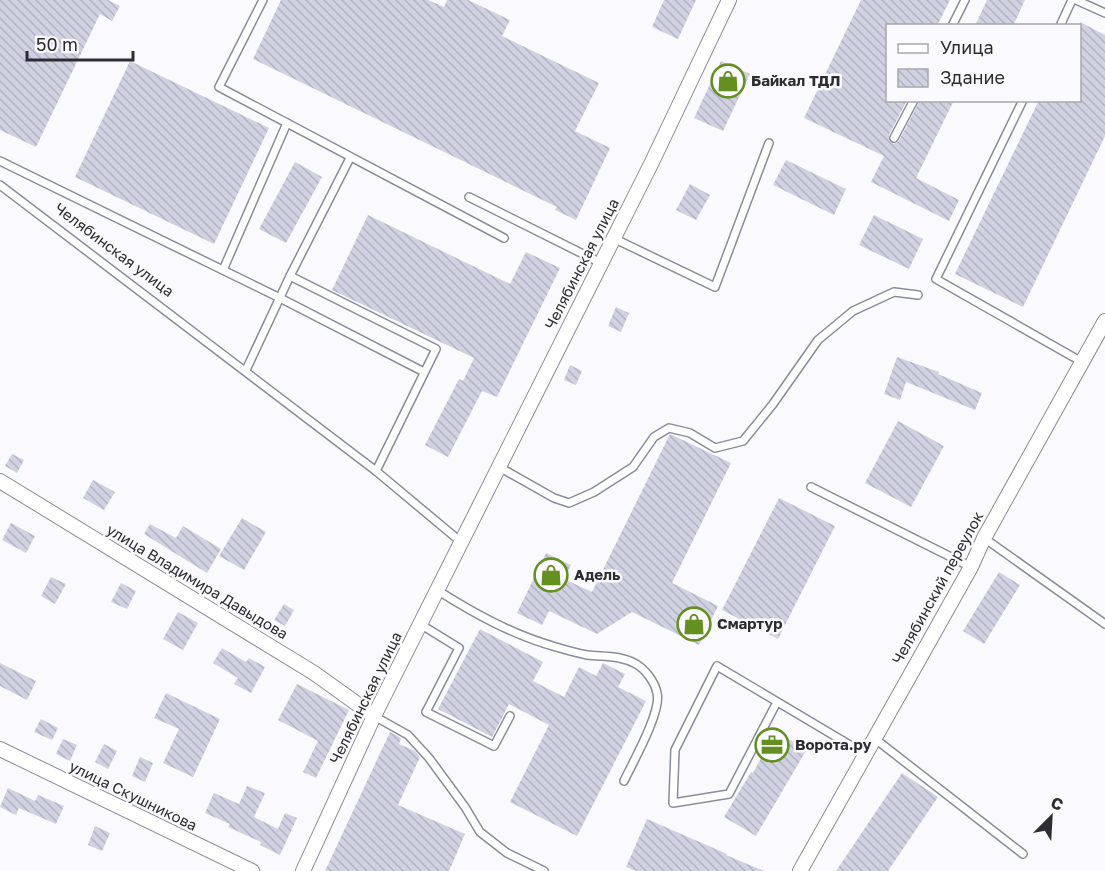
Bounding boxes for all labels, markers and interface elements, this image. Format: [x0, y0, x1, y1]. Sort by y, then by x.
scale bar [27, 24, 134, 62]
legend [886, 24, 1081, 102]
text: 50 m [36, 33, 78, 55]
text: Улица [940, 36, 994, 58]
shop icon: Байкал ТДЛ [710, 63, 746, 99]
text: Здание [940, 66, 1005, 88]
place label: Байкал ТДЛ [751, 71, 841, 89]
street label: Челябинская улица [540, 195, 622, 332]
street label: Челябинская улица [51, 199, 178, 300]
street label: Челябинский переулок [888, 508, 987, 667]
street label: улица Владимира Давыдова [104, 520, 291, 643]
shop icon: Адель [533, 557, 569, 593]
place label: Адель [574, 565, 620, 583]
shop icon: Смартур [676, 606, 712, 642]
place label: Смартур [717, 614, 783, 632]
street label: Челябинская улица [325, 629, 405, 766]
office icon: Ворота.ру [754, 727, 790, 763]
place label: Ворота.ру [795, 735, 872, 753]
street label: улица Скушникова [67, 756, 200, 834]
north arrow [1021, 787, 1081, 847]
text: С [1048, 792, 1066, 815]

